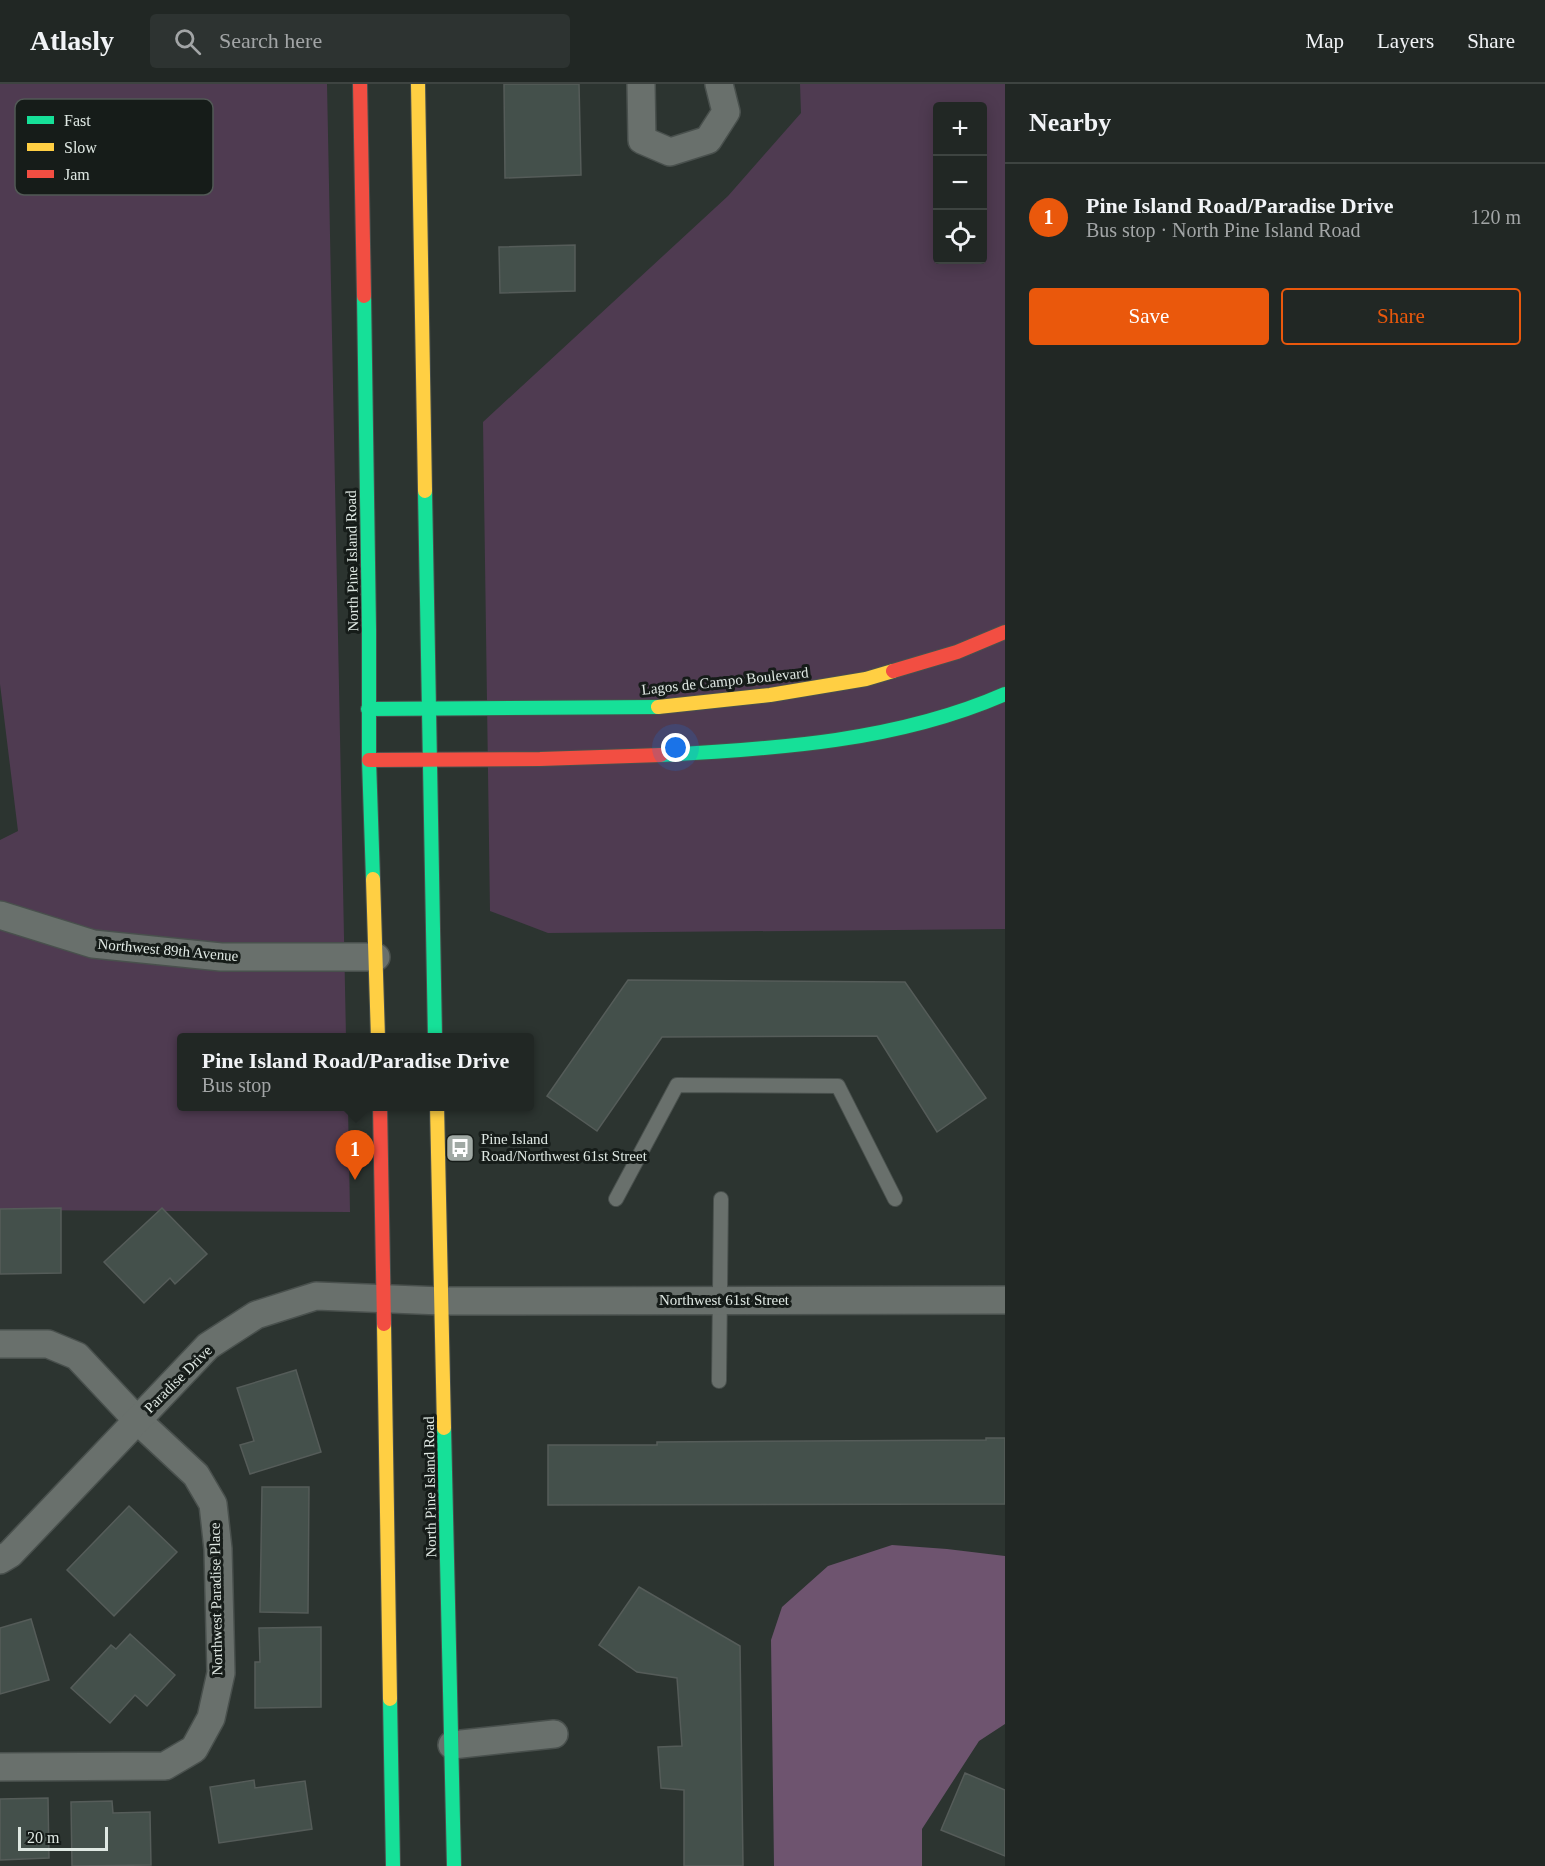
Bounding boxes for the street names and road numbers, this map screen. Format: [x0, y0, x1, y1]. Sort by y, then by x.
street label: North Pine Island Road [343, 490, 361, 632]
street label: Lagos de Campo Boulevard [641, 664, 810, 698]
street label: Northwest 89th Avenue [97, 936, 239, 964]
street label: Northwest 61st Street [659, 1292, 790, 1308]
street label: Paradise Drive [141, 1342, 215, 1416]
street label: North Pine Island Road [421, 1416, 439, 1558]
street label: Northwest Paradise Place [207, 1522, 225, 1676]

